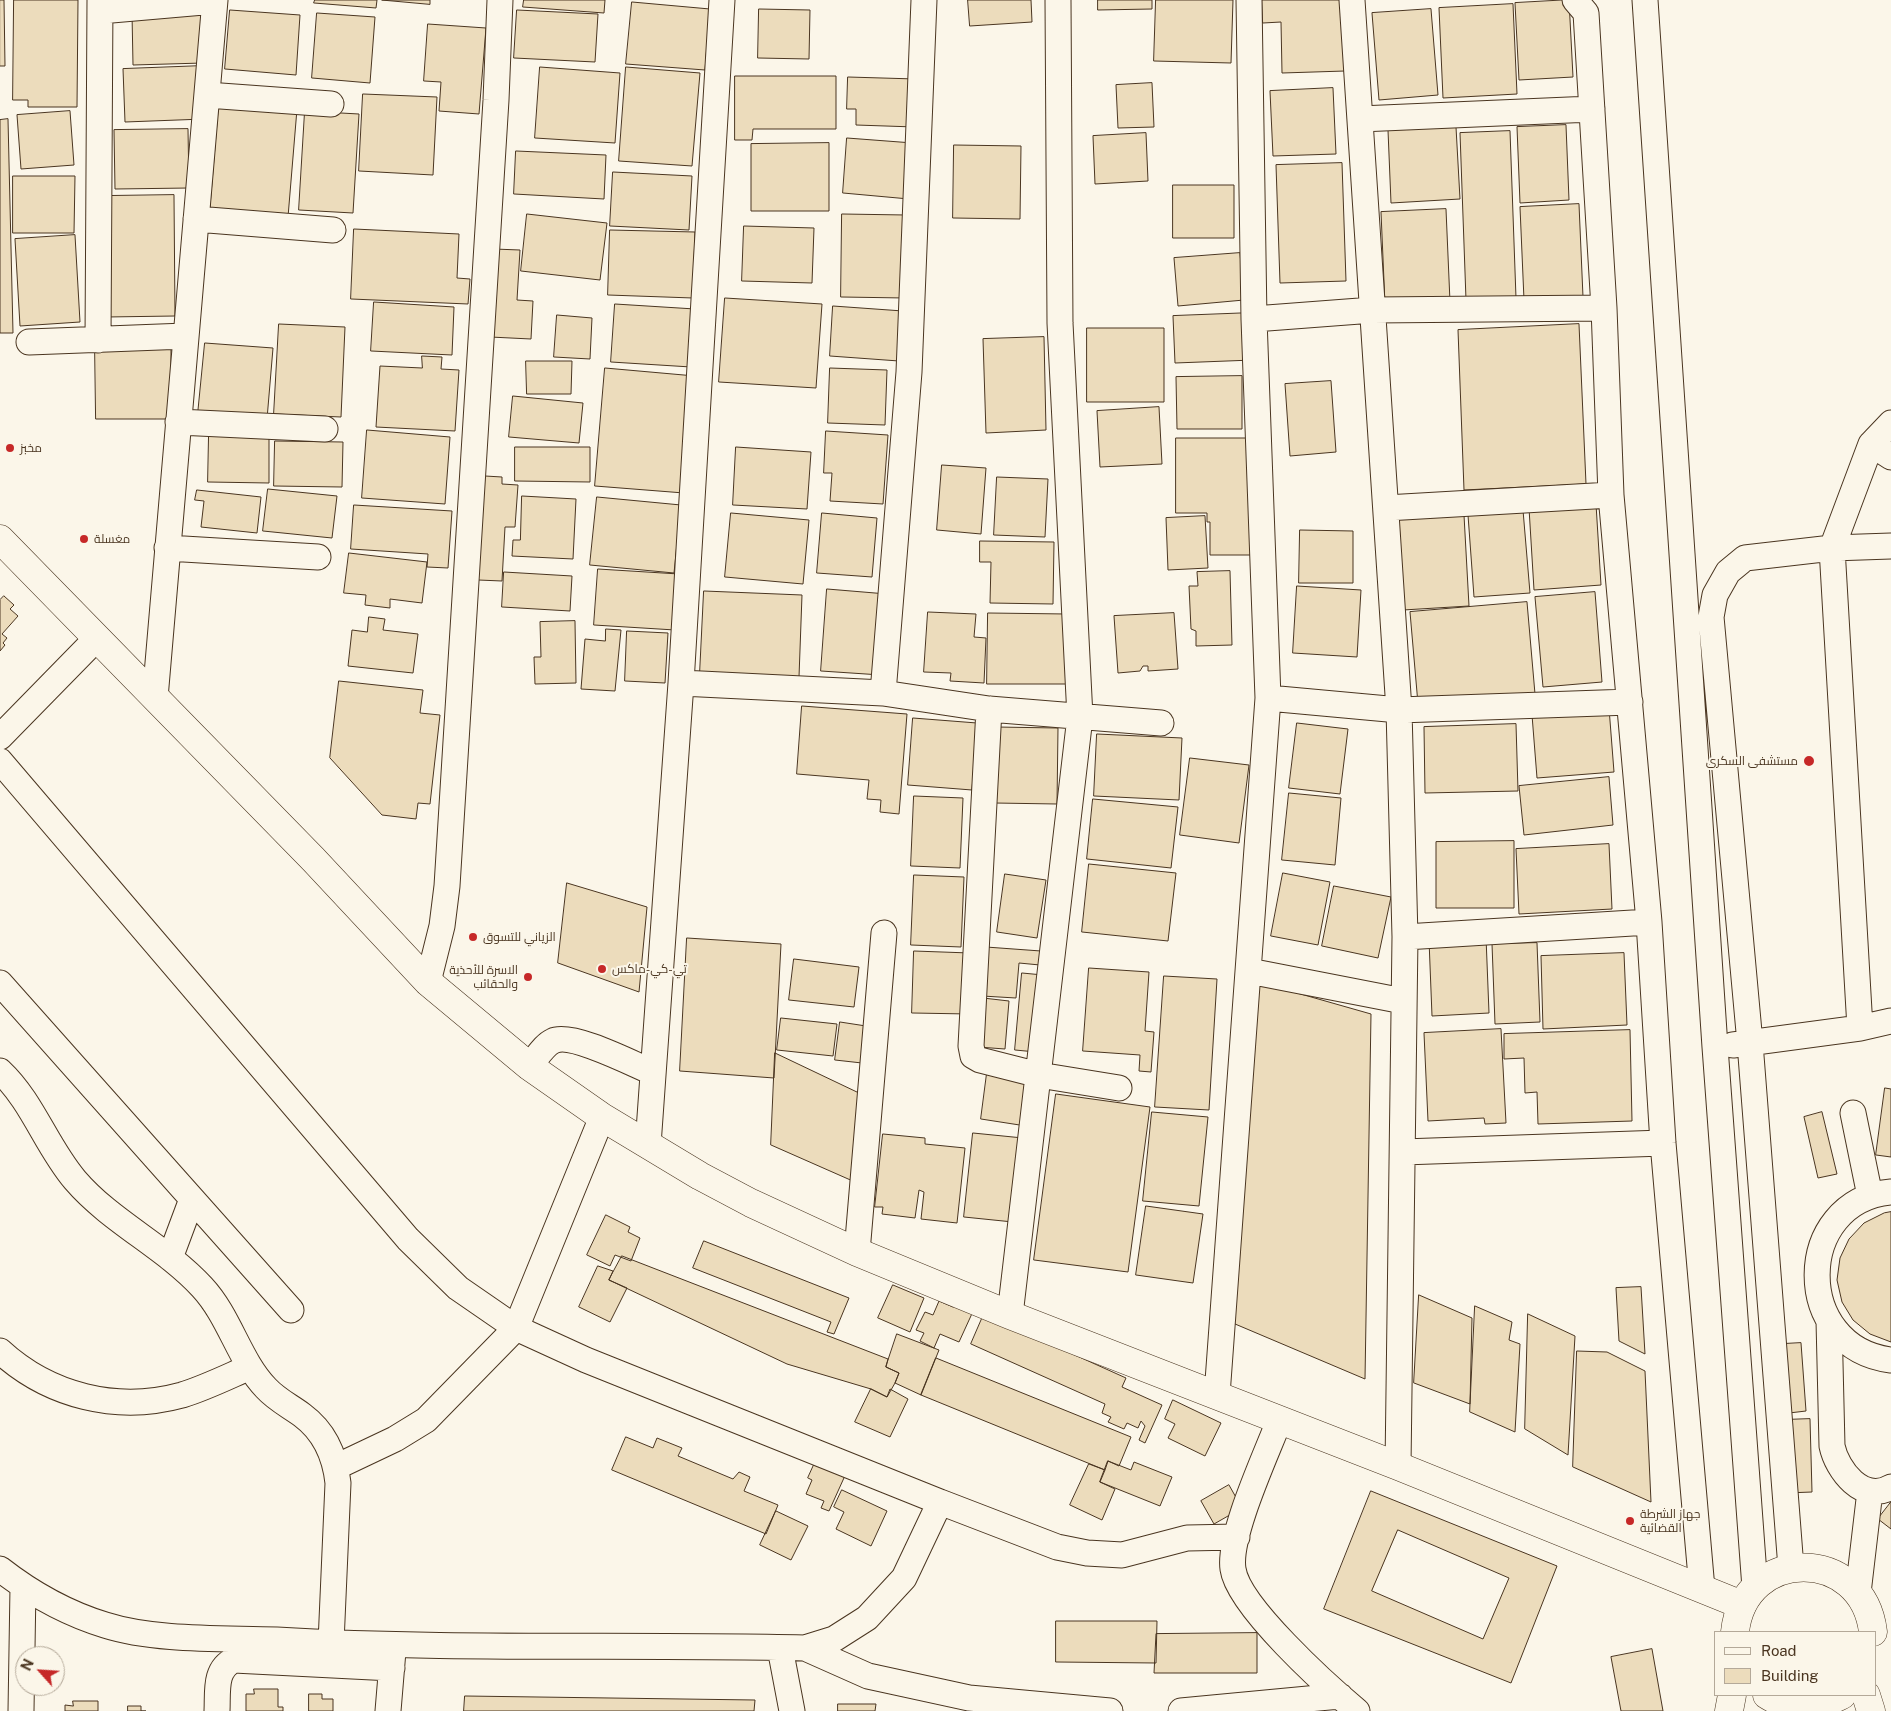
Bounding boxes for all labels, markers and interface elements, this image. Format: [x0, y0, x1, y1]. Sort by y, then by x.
place label: مخبز [20, 441, 42, 455]
marker: مخبز [4, 442, 16, 454]
place label: مغسلة [94, 532, 130, 546]
marker: مغسلة [78, 533, 90, 545]
place label: مستشفى السكرى [1706, 754, 1798, 768]
marker: مستشفى السكرى [1802, 754, 1816, 768]
place label: الزياني للتسوق [483, 930, 556, 944]
marker: الزياني للتسوق [467, 931, 479, 943]
place label: تي-كي-ماكس [612, 962, 687, 976]
place label: الاسرة للأحذية والحقائب [449, 963, 518, 991]
marker: تي-كي-ماكس [596, 963, 608, 975]
marker: الاسرة للأحذية والحقائب [522, 971, 534, 983]
place label: جهاز الشرطة القضائية [1640, 1507, 1700, 1535]
marker: جهاز الشرطة القضائية [1624, 1515, 1636, 1527]
legend [1714, 1631, 1876, 1696]
text: Road [1761, 1642, 1797, 1659]
north arrow [15, 1646, 65, 1696]
text: N [18, 1656, 37, 1673]
text: Building [1761, 1667, 1819, 1684]

